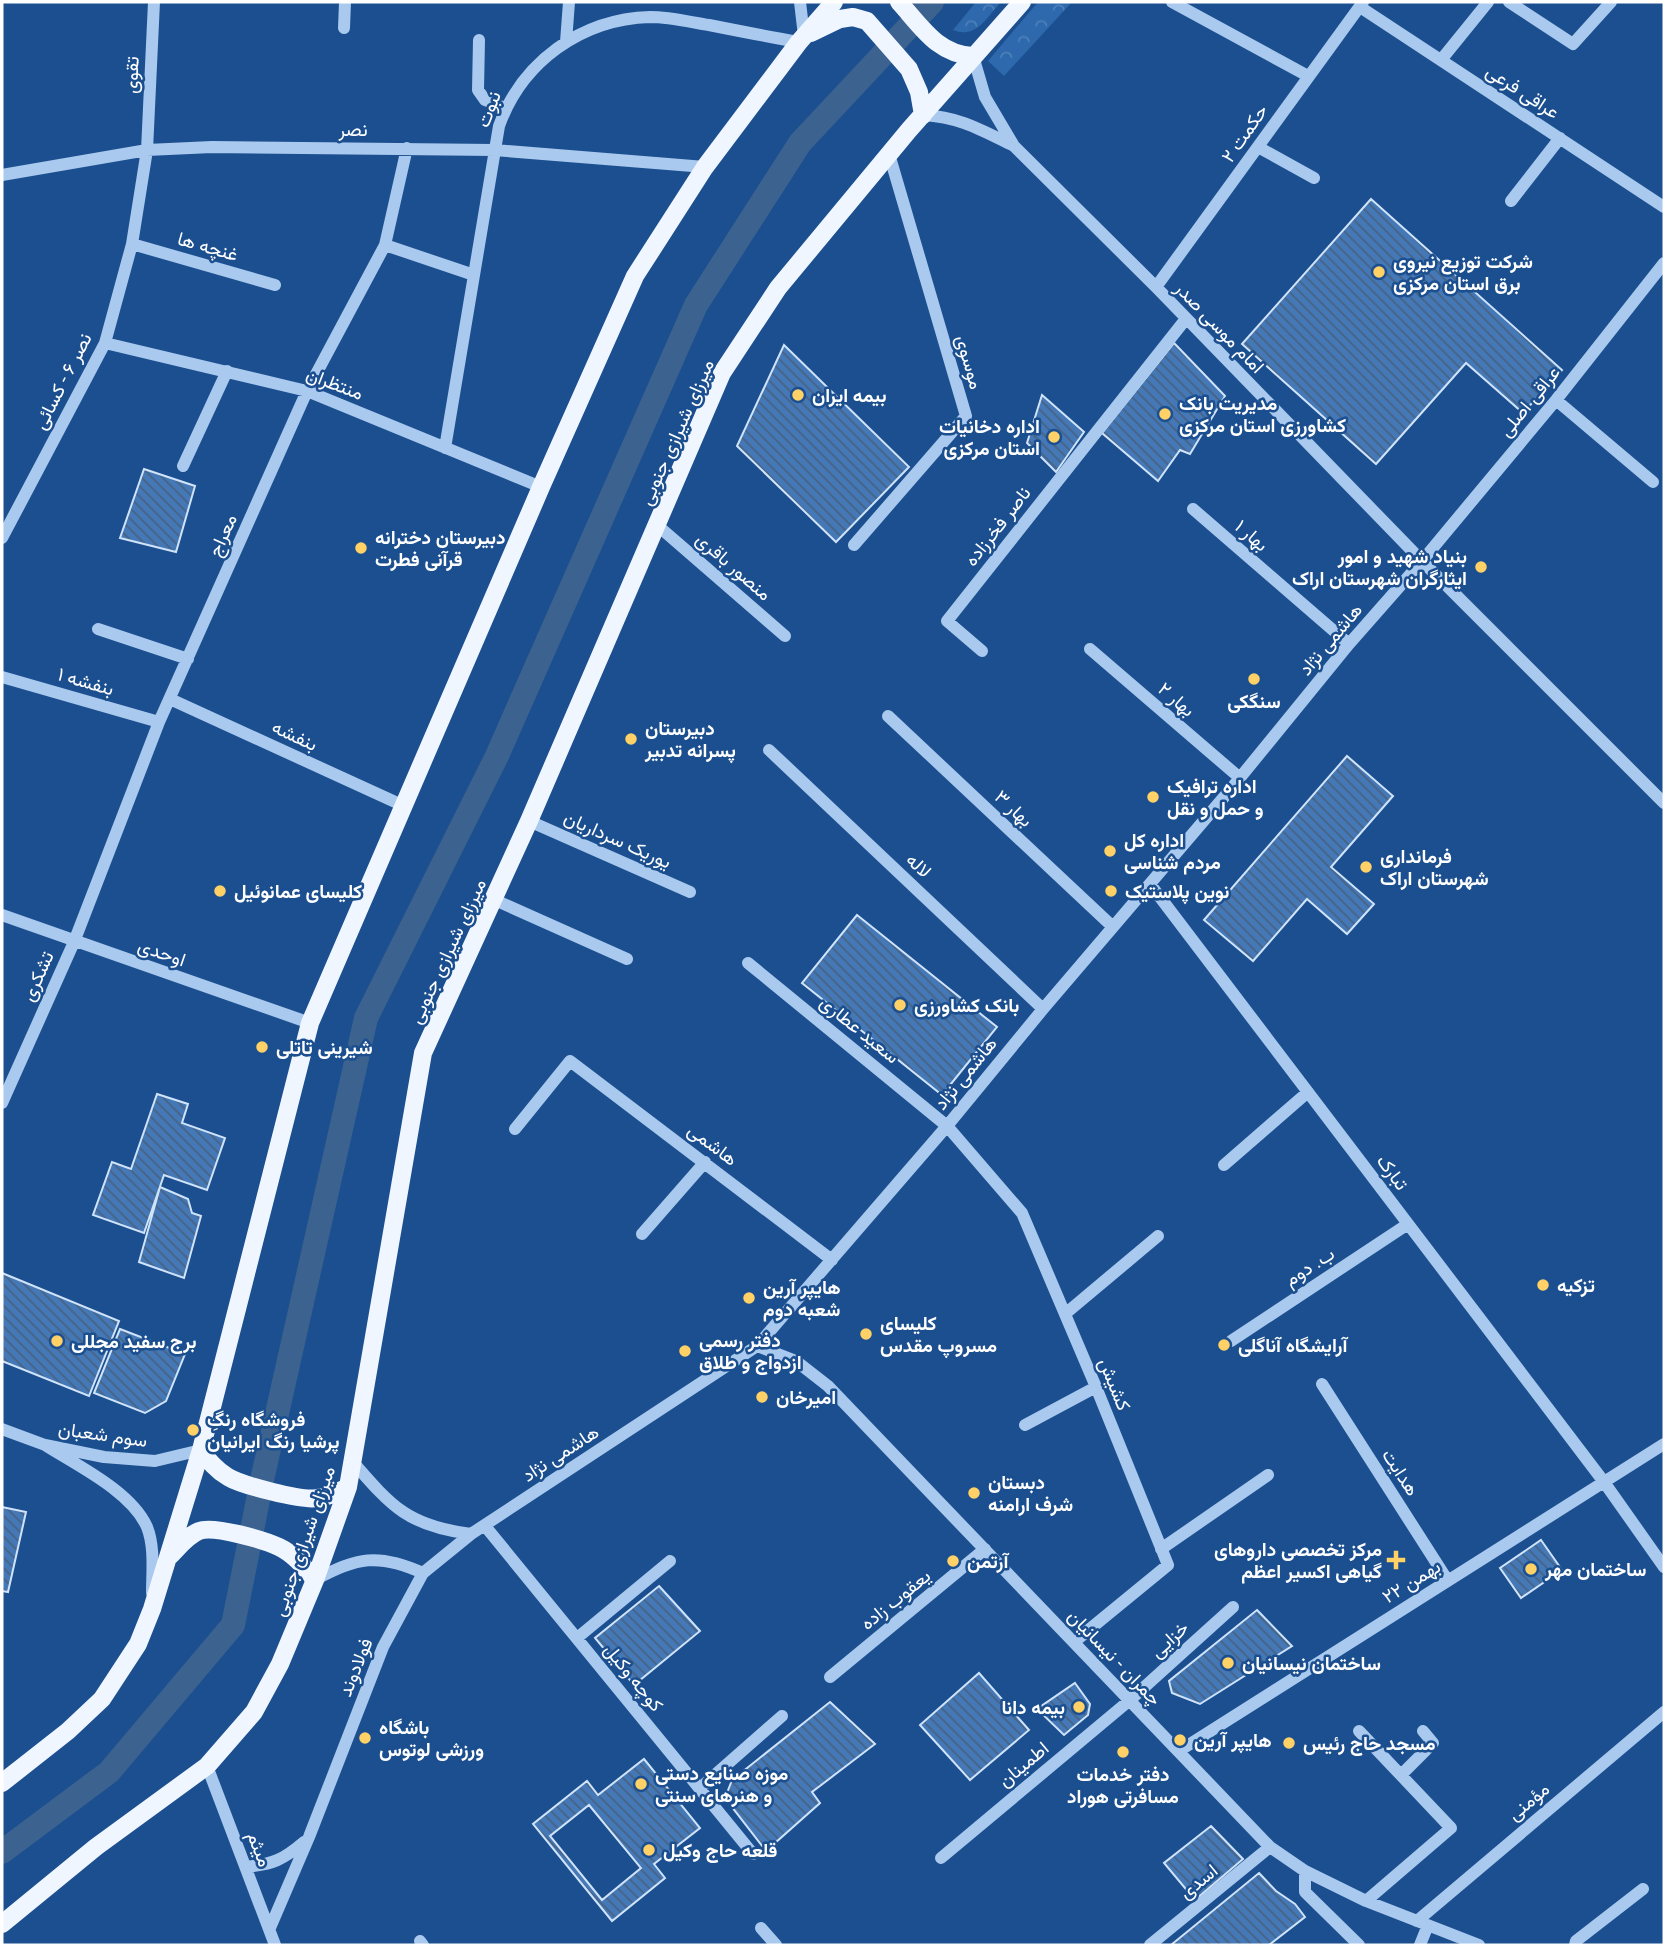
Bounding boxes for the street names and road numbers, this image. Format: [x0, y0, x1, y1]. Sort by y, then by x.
street label: تقوی [119, 56, 144, 94]
street label: عراقی فرعی [1482, 59, 1564, 124]
street label: نبوت [471, 88, 506, 131]
street label: حکمت ۲ [1216, 100, 1273, 167]
street label: نصر [337, 118, 368, 141]
street label: غنچه ها [174, 227, 241, 268]
street label: امام موسی صدر [1169, 276, 1269, 379]
street label: نصر ۶ - کسائی [28, 329, 97, 433]
street label: موسوی [951, 332, 988, 392]
street label: میرزای شیرازی جنوبی [634, 356, 719, 509]
street label: عراقی اصلی [1494, 361, 1565, 441]
street label: منتظران [303, 362, 367, 405]
street label: ناصر فخرزاده [959, 482, 1036, 571]
street label: معراج [203, 510, 243, 560]
street label: بهار ۱ [1230, 515, 1273, 556]
street label: منصور باقری [691, 527, 776, 605]
street label: هاشمی نژاد [1294, 599, 1367, 680]
street label: بنفشه ۱ [55, 662, 117, 700]
street label: بهار ۲ [1154, 677, 1200, 722]
street label: بنفشه [268, 715, 321, 756]
street label: بهار ۳ [990, 785, 1038, 832]
street label: یوریک سرداریان [561, 806, 675, 873]
street label: لاله [901, 848, 936, 883]
street label: میرزای شیرازی جنوبی [404, 875, 491, 1027]
street label: اوحدی [135, 934, 189, 971]
street label: تشکری [16, 947, 59, 1005]
street label: سعید عطاری [815, 990, 904, 1068]
street label: هاشمی نژاد [929, 1032, 1002, 1114]
street label: هاشمی [683, 1118, 742, 1171]
street label: تبارک [1372, 1150, 1414, 1195]
street label: ب. دوم [1280, 1242, 1339, 1292]
street label: کشیش [1094, 1354, 1135, 1414]
street label: سوم شعبان [57, 1417, 149, 1453]
street label: هاشمی نژاد [518, 1420, 603, 1487]
street label: هدایت [1377, 1444, 1424, 1500]
street label: میرزای شیرازی جنوبی [267, 1463, 340, 1619]
street label: ۲۲ بهمن [1378, 1555, 1445, 1608]
street label: یعقوب زاده [856, 1564, 935, 1635]
street label: چمران - نیسانیان [1061, 1604, 1166, 1712]
street label: خزایی [1145, 1616, 1193, 1663]
street label: فولادوند [333, 1635, 378, 1700]
street label: کوچه وکیل [598, 1638, 668, 1717]
street label: اطمینان [993, 1737, 1053, 1792]
street label: مؤمنی [1503, 1777, 1554, 1825]
street label: میثم [241, 1828, 277, 1870]
street label: اسدی [1174, 1859, 1222, 1904]

